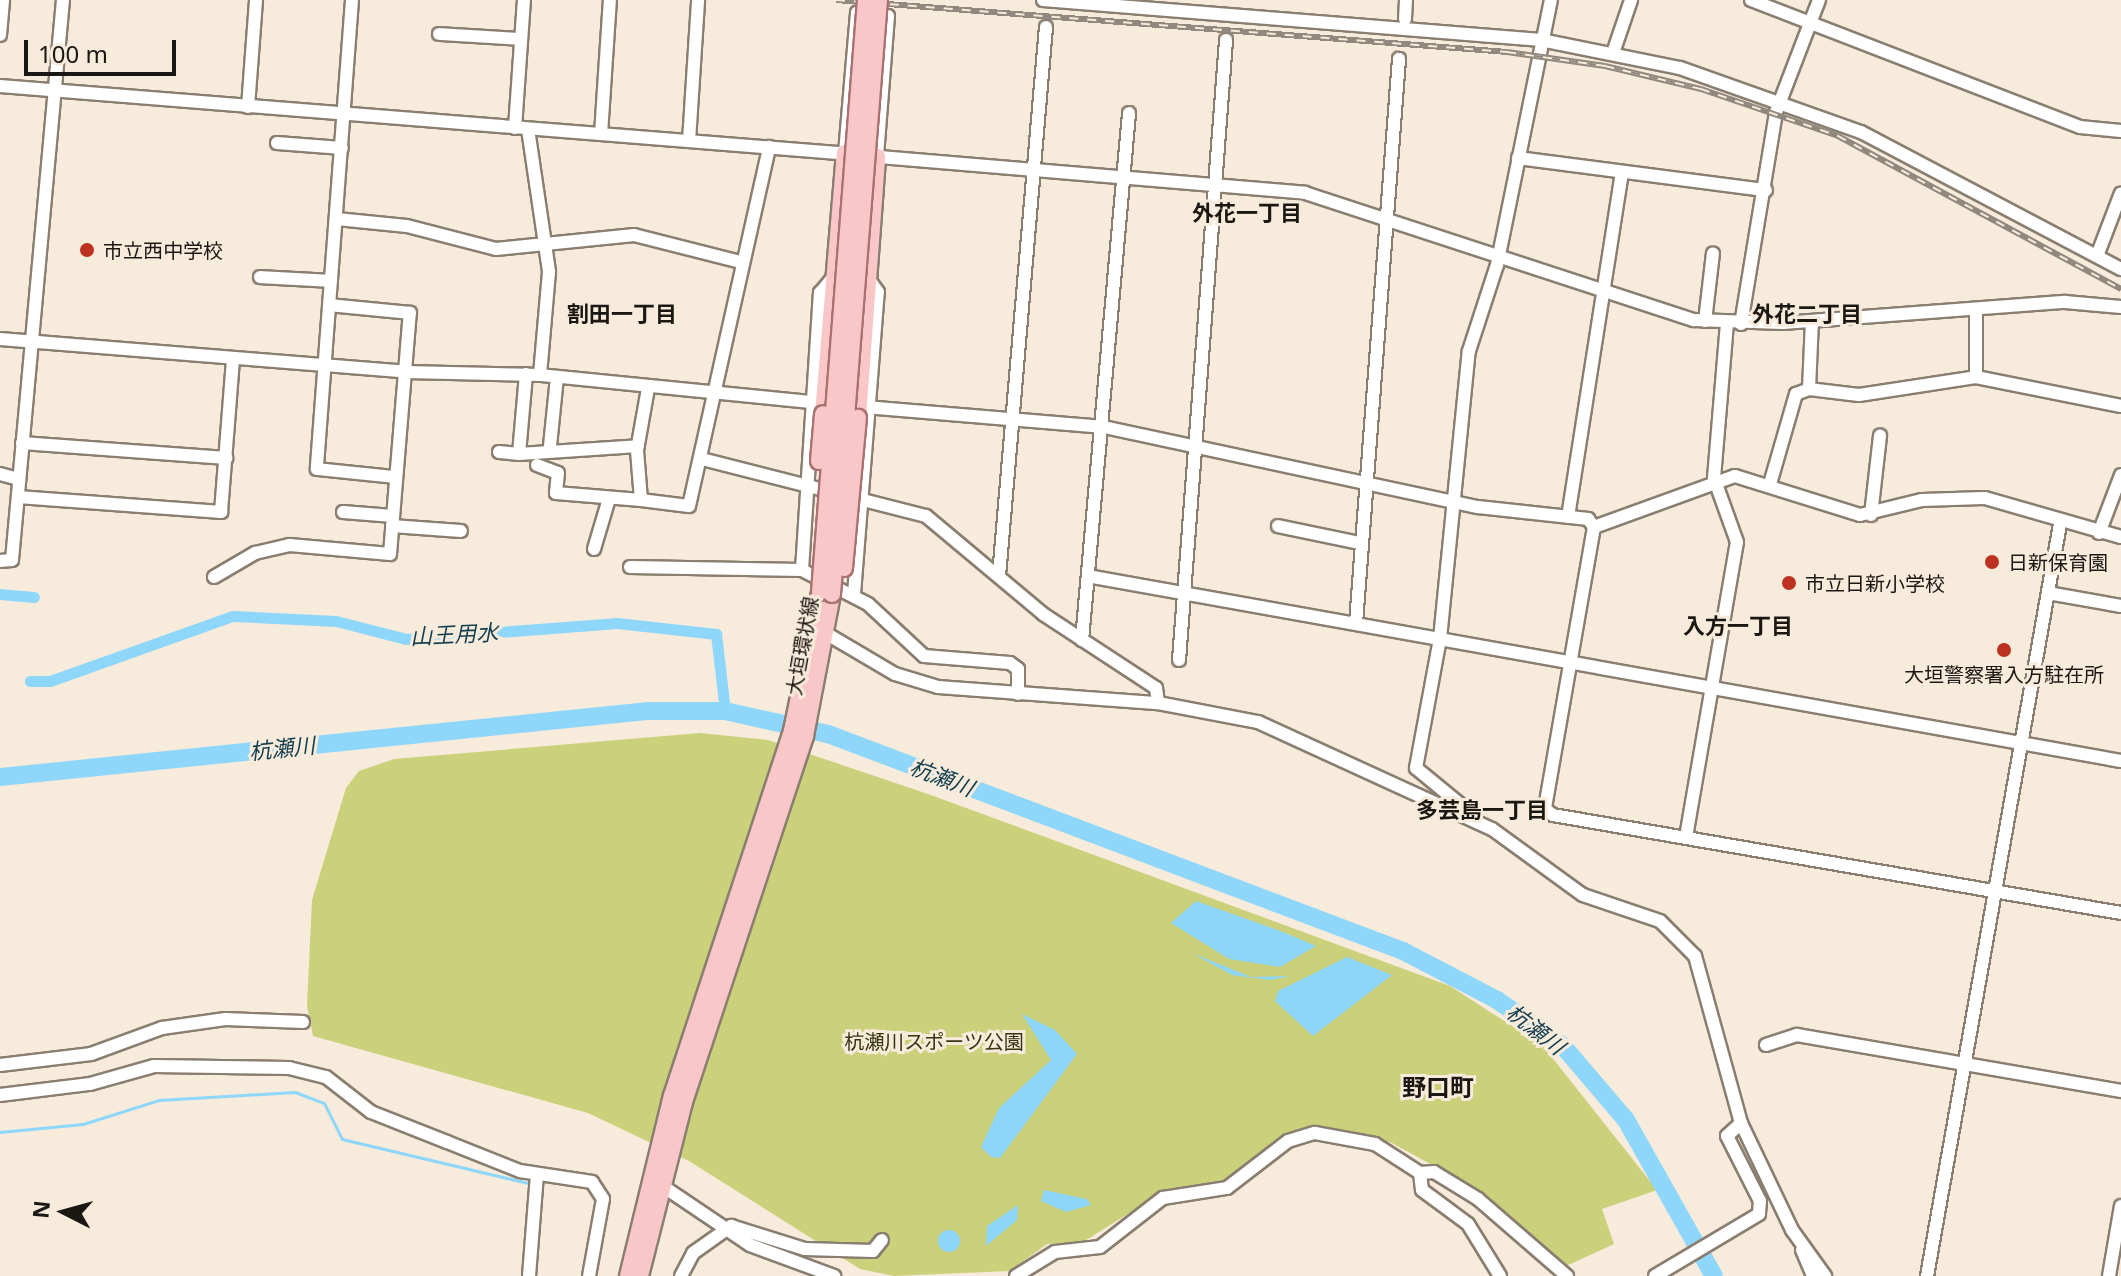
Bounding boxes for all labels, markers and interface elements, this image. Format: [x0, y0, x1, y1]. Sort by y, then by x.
scale bar [28, 24, 180, 74]
text: 100 m [38, 37, 108, 70]
district label: 外花一丁目 [1192, 200, 1302, 226]
place label: 市立西中学校 [103, 238, 223, 262]
marker: 市立西中学校 [78, 241, 96, 259]
district label: 割田一丁目 [567, 301, 677, 327]
district label: 外花二丁目 [1752, 301, 1862, 327]
place label: 日新保育園 [2008, 550, 2108, 574]
marker: 日新保育園 [1983, 553, 2001, 571]
place label: 市立日新小学校 [1805, 571, 1945, 595]
marker: 市立日新小学校 [1780, 574, 1798, 592]
street label: 大垣環状線 [781, 595, 823, 697]
district label: 入方一丁目 [1683, 613, 1793, 639]
water label: 山王用水 [409, 619, 499, 649]
marker: 大垣警察署入方駐在所 [1995, 641, 2013, 659]
place label: 大垣警察署入方駐在所 [1904, 662, 2104, 686]
water label: 杭瀬川 [248, 731, 316, 765]
water label: 杭瀬川 [906, 753, 978, 801]
district label: 多芸島一丁目 [1416, 797, 1548, 823]
water label: 杭瀬川 [1502, 998, 1570, 1060]
park label: 杭瀬川スポーツ公園 [844, 1029, 1024, 1053]
district label: 野口町 [1402, 1073, 1474, 1101]
north arrow [24, 1172, 104, 1252]
text: N [24, 1199, 56, 1220]

